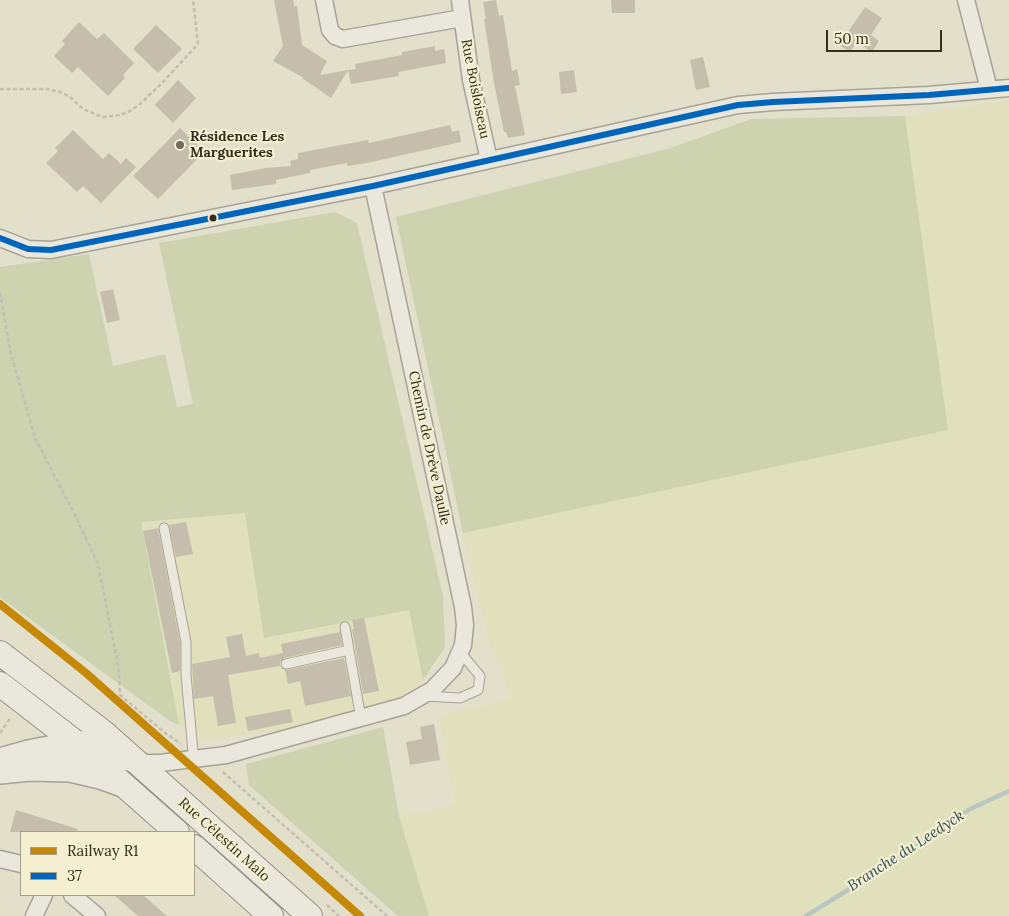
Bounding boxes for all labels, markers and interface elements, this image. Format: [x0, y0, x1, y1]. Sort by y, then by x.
scale bar [829, 20, 945, 52]
text: 50 m [834, 29, 869, 48]
street label: Rue Boisloiseau [457, 38, 493, 140]
place label: Résidence Les Marguerites [190, 129, 284, 162]
marker: Résidence Les Marguerites [174, 139, 186, 151]
unlabelled marker [208, 213, 218, 223]
street label: Chemin de Drève Daulle [404, 369, 454, 527]
street label: Rue Célestin Malo [175, 795, 273, 885]
water label: Branche du Leedyck [844, 807, 968, 895]
legend [20, 831, 195, 896]
text: Railway R1 [67, 841, 139, 860]
text: 37 [67, 866, 82, 885]

